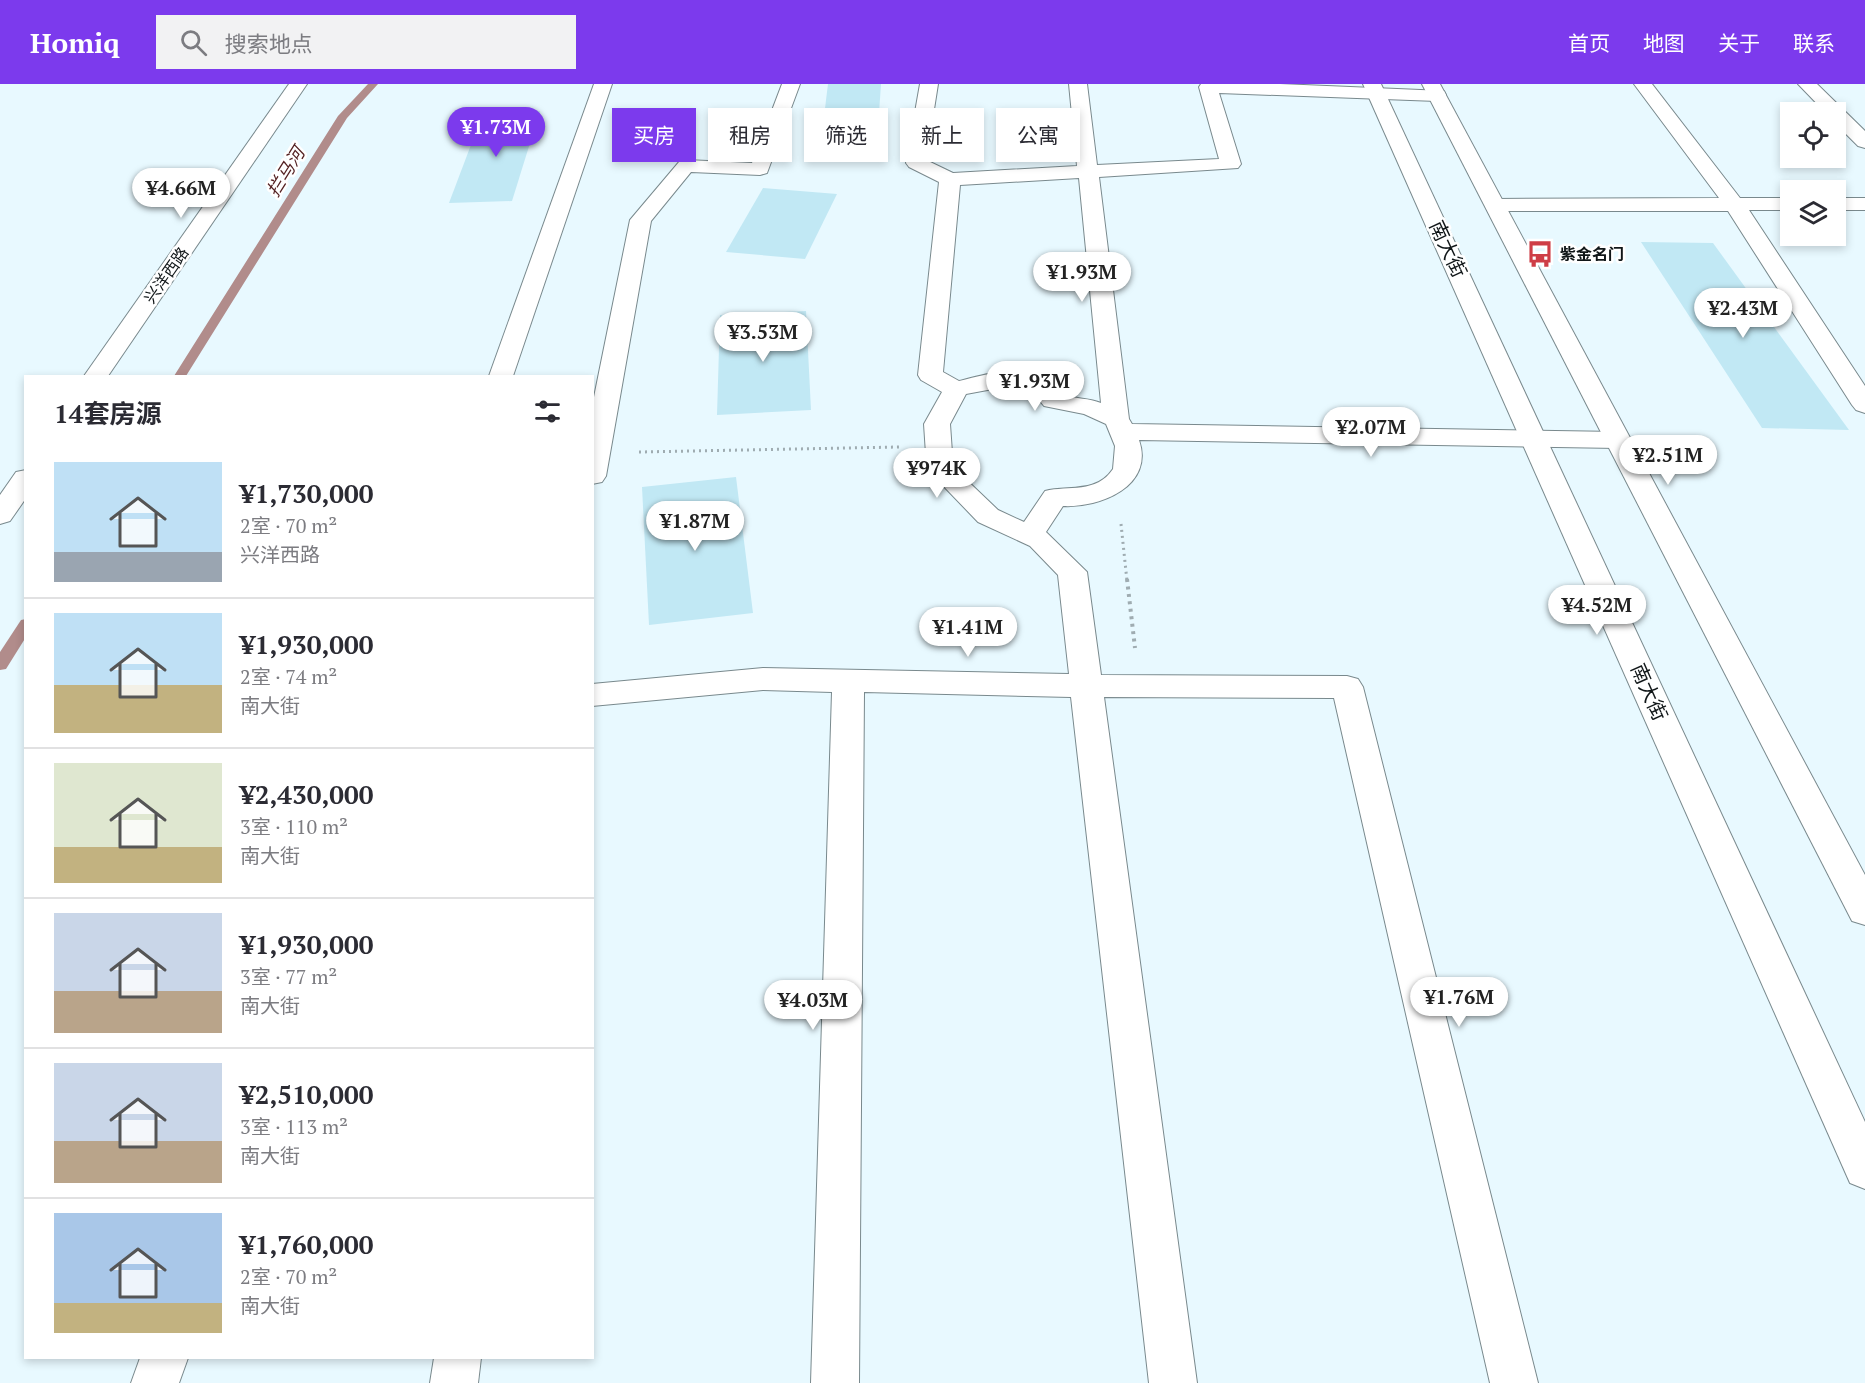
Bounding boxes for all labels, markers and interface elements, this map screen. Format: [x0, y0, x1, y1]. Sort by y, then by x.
search box [156, 15, 576, 69]
text: Homiq [30, 24, 120, 61]
icon: search [177, 26, 210, 59]
text: 搜索地点 [225, 29, 313, 58]
text: 首页 [1568, 29, 1610, 57]
text: 地图 [1643, 29, 1685, 57]
text: 关于 [1718, 29, 1760, 57]
text: 联系 [1793, 29, 1835, 57]
map controls [1780, 102, 1846, 246]
button: locate [1780, 102, 1846, 168]
pin: ¥1.73M [447, 107, 545, 158]
chip: 买房 [612, 108, 696, 162]
chip: 租房 [708, 108, 792, 162]
chip: 筛选 [804, 108, 888, 162]
chip: 新上 [900, 108, 984, 162]
chip: 公寓 [996, 108, 1080, 162]
text: ¥1.73M [461, 113, 531, 140]
water label: 拦马河 [261, 140, 311, 201]
pin: ¥4.66M [132, 168, 230, 219]
text: ¥4.66M [146, 174, 216, 201]
button: layers [1780, 180, 1846, 246]
street label: 南大街 [1424, 216, 1473, 282]
bus stop icon: 紫金名门 [1525, 239, 1555, 269]
street label: 兴洋西路 [139, 242, 193, 308]
place label: 紫金名门 [1560, 243, 1624, 265]
pin: ¥1.93M [1033, 252, 1131, 303]
text: ¥1.93M [1047, 258, 1117, 285]
pin: ¥2.43M [1694, 288, 1792, 339]
text: ¥2.43M [1708, 294, 1778, 321]
pin: ¥3.53M [714, 312, 812, 363]
text: ¥3.53M [728, 318, 798, 345]
pin: ¥1.93M [986, 361, 1084, 412]
text: ¥1.93M [1000, 367, 1070, 394]
icon: filters [531, 395, 564, 428]
text: 14套房源 [54, 396, 161, 430]
pin: ¥2.07M [1322, 407, 1420, 458]
text: ¥2.07M [1336, 413, 1406, 440]
pin: ¥2.51M [1619, 435, 1717, 486]
text: ¥2.51M [1633, 441, 1703, 468]
pin: ¥974K [895, 448, 979, 499]
text: ¥974K [907, 454, 967, 481]
text: ¥1,730,000 [240, 476, 373, 510]
icon: home [102, 486, 174, 558]
pin: ¥1.87M [646, 501, 744, 552]
text: ¥1.87M [660, 507, 730, 534]
text: 2室 · 70 m² [240, 512, 337, 539]
text: 兴洋西路 [240, 541, 320, 568]
pin: ¥4.52M [1548, 585, 1646, 636]
text: ¥4.52M [1562, 591, 1632, 618]
pin: ¥1.41M [919, 607, 1017, 658]
text: ¥1.41M [933, 613, 1003, 640]
text: ¥1,930,000 [240, 627, 373, 661]
icon: home [102, 637, 174, 709]
street label: 南大街 [1625, 659, 1674, 725]
text: 2室 · 74 m² [240, 663, 337, 690]
text: 南大街 [240, 692, 300, 719]
text: ¥2,430,000 [240, 777, 373, 811]
icon: home [102, 787, 174, 859]
text: 3室 · 110 m² [240, 813, 348, 840]
text: 南大街 [240, 842, 300, 869]
text: ¥1,930,000 [240, 927, 373, 961]
icon: home [102, 937, 174, 1009]
text: 3室 · 77 m² [240, 963, 337, 990]
pin: ¥1.76M [1410, 977, 1508, 1028]
pin: ¥4.03M [764, 980, 862, 1031]
text: ¥1.76M [1424, 983, 1494, 1010]
text: ¥4.03M [778, 986, 848, 1013]
text: 南大街 [240, 992, 300, 1019]
text: ¥2,510,000 [240, 1077, 373, 1111]
icon: home [102, 1087, 174, 1159]
text: 3室 · 113 m² [240, 1113, 348, 1140]
text: 南大街 [240, 1142, 300, 1169]
text: ¥1,760,000 [240, 1227, 373, 1261]
icon: home [102, 1237, 174, 1309]
text: 2室 · 70 m² [240, 1263, 337, 1290]
text: 南大街 [240, 1292, 300, 1319]

